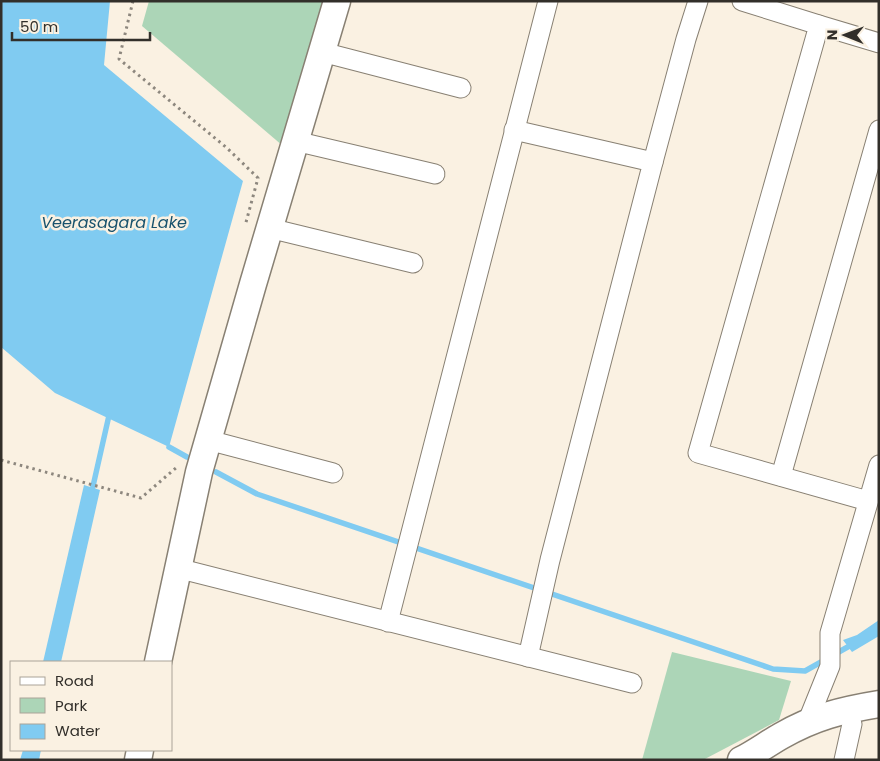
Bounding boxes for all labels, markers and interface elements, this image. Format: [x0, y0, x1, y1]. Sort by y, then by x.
scale bar [12, 10, 150, 42]
north arrow [820, 10, 870, 60]
text: 50 m [20, 16, 58, 37]
text: N [822, 29, 842, 40]
water label: Veerasagara Lake [41, 211, 187, 234]
legend [10, 661, 172, 751]
text: Road [55, 670, 94, 691]
text: Park [55, 695, 87, 716]
text: Water [55, 720, 101, 741]

